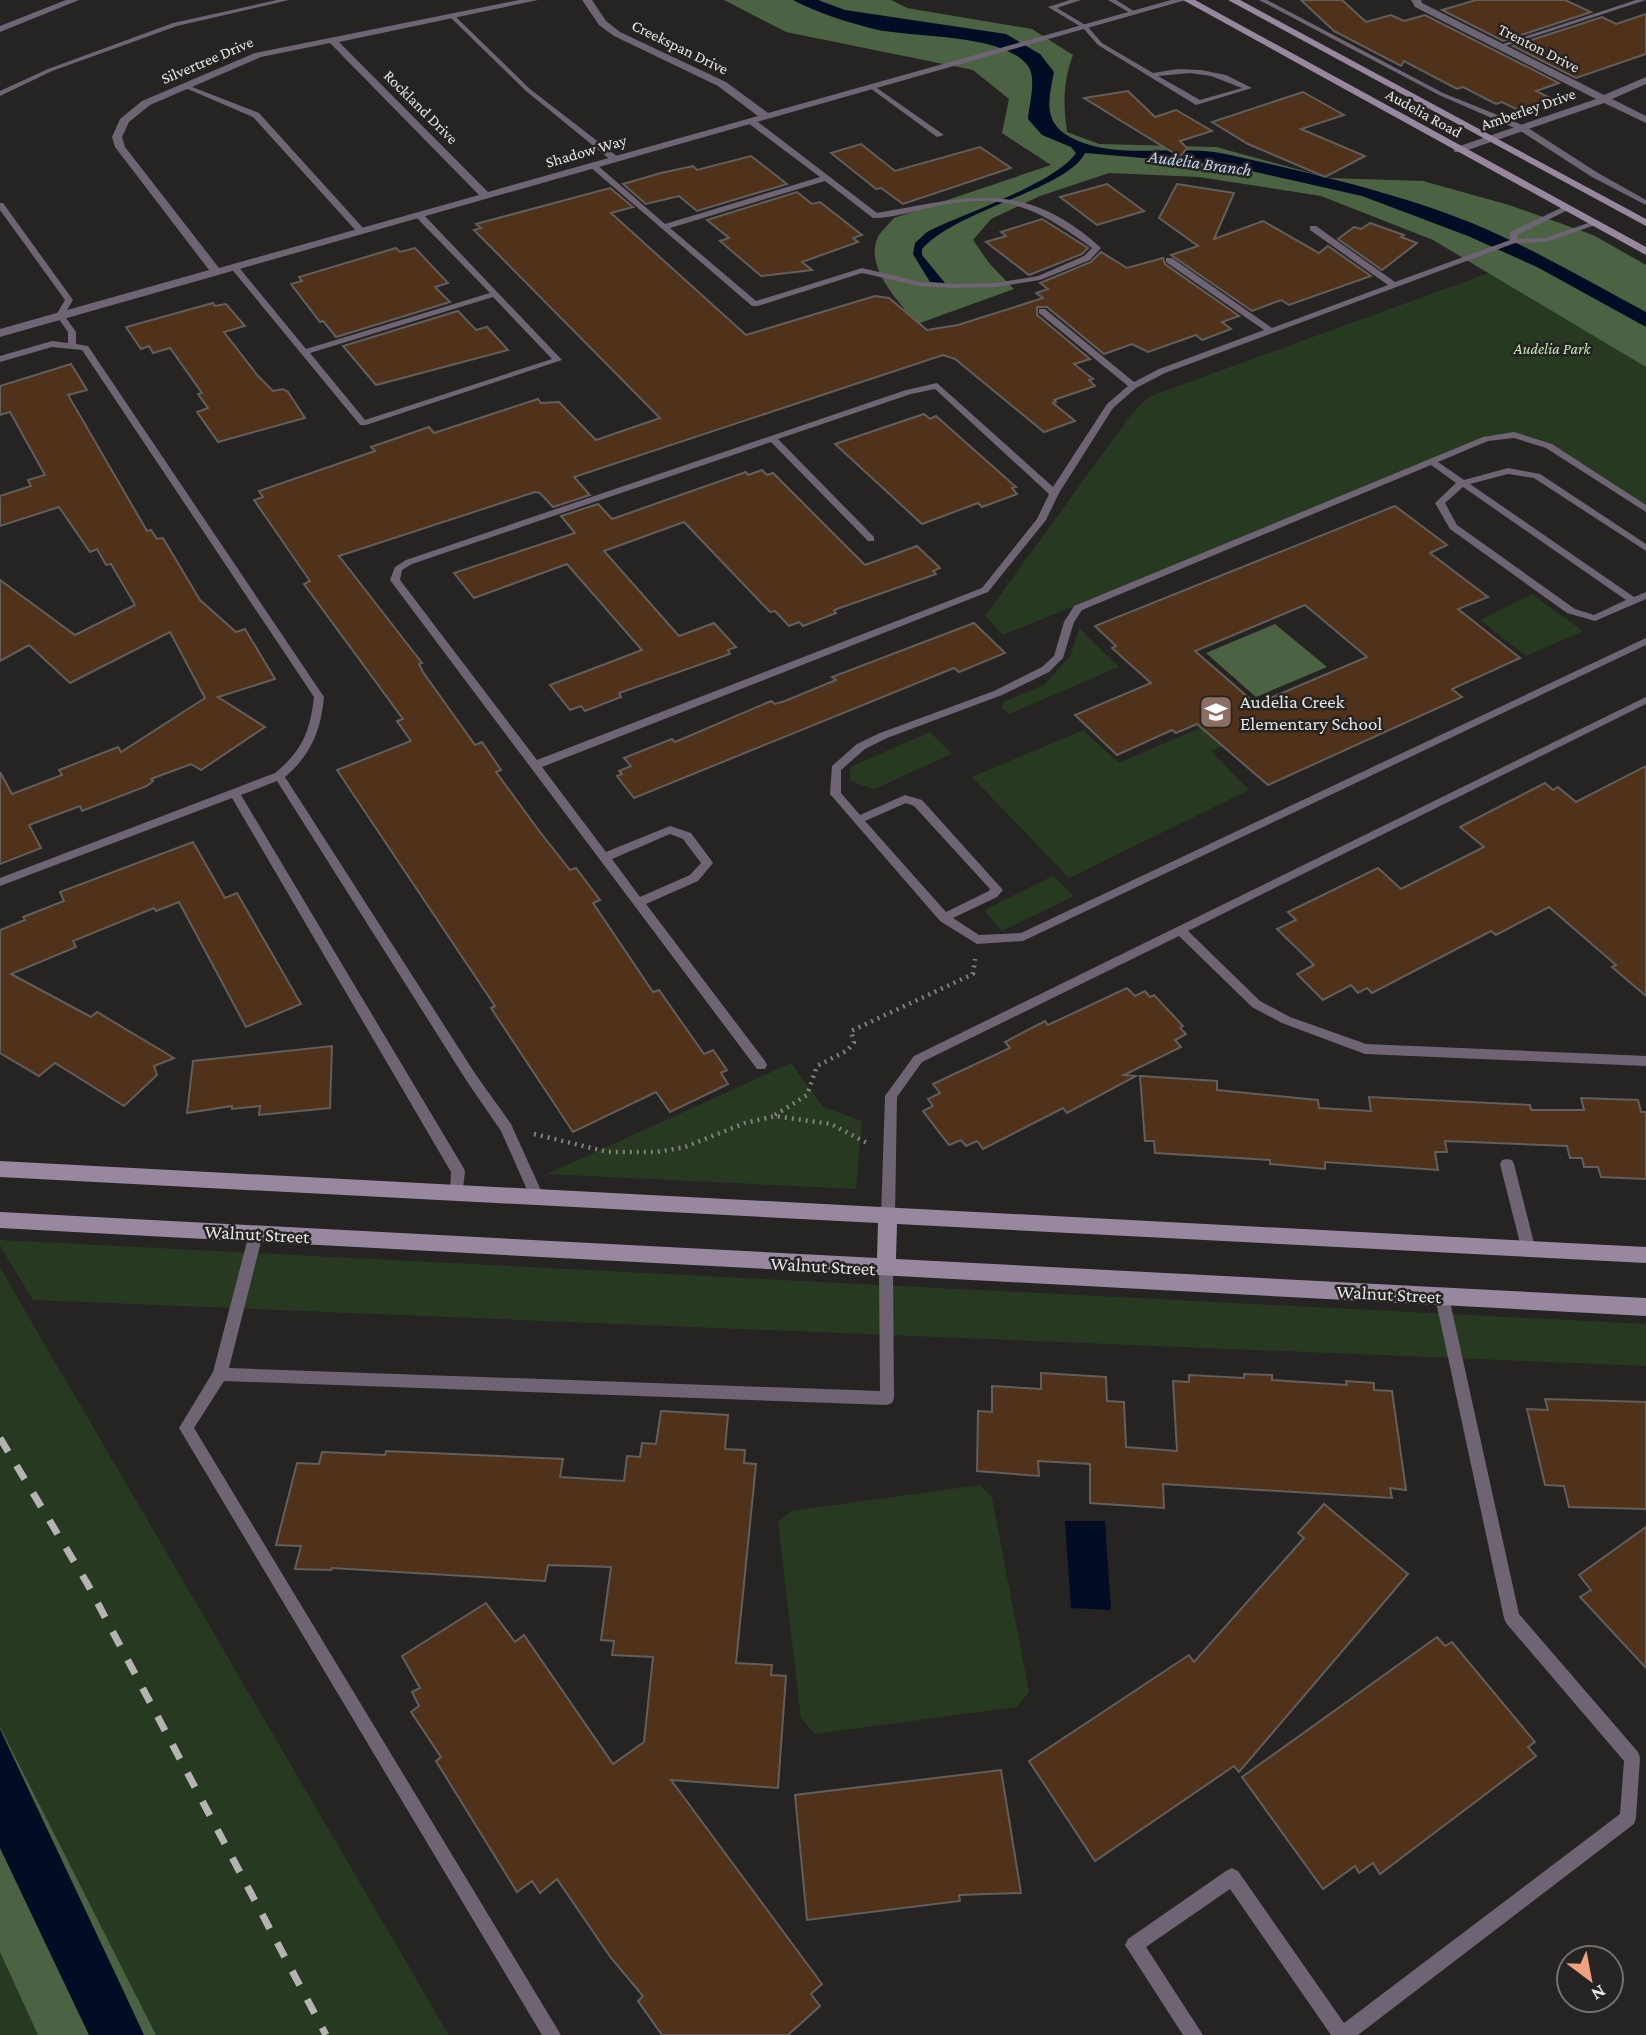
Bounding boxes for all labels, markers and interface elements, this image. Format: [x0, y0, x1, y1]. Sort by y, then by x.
street label: Creekspan Drive [629, 16, 731, 79]
street label: Trenton Drive [1495, 20, 1583, 76]
street label: Silvertree Drive [158, 33, 256, 87]
street label: Rockland Drive [381, 67, 461, 147]
street label: Audelia Road [1383, 85, 1465, 141]
street label: Amberley Drive [1478, 85, 1578, 134]
street label: Shadow Way [544, 131, 629, 172]
water label: Audelia Branch [1146, 146, 1253, 180]
park label: Audelia Park [1512, 340, 1592, 357]
place label: Audelia Creek Elementary School [1240, 691, 1382, 734]
school or university icon: Audelia Creek Elementary School [1197, 693, 1235, 731]
street label: Walnut Street [204, 1221, 311, 1247]
street label: Walnut Street [770, 1253, 877, 1279]
street label: Walnut Street [1336, 1281, 1443, 1307]
north arrow [1555, 1944, 1625, 2014]
text: N [1588, 1981, 1610, 2005]

